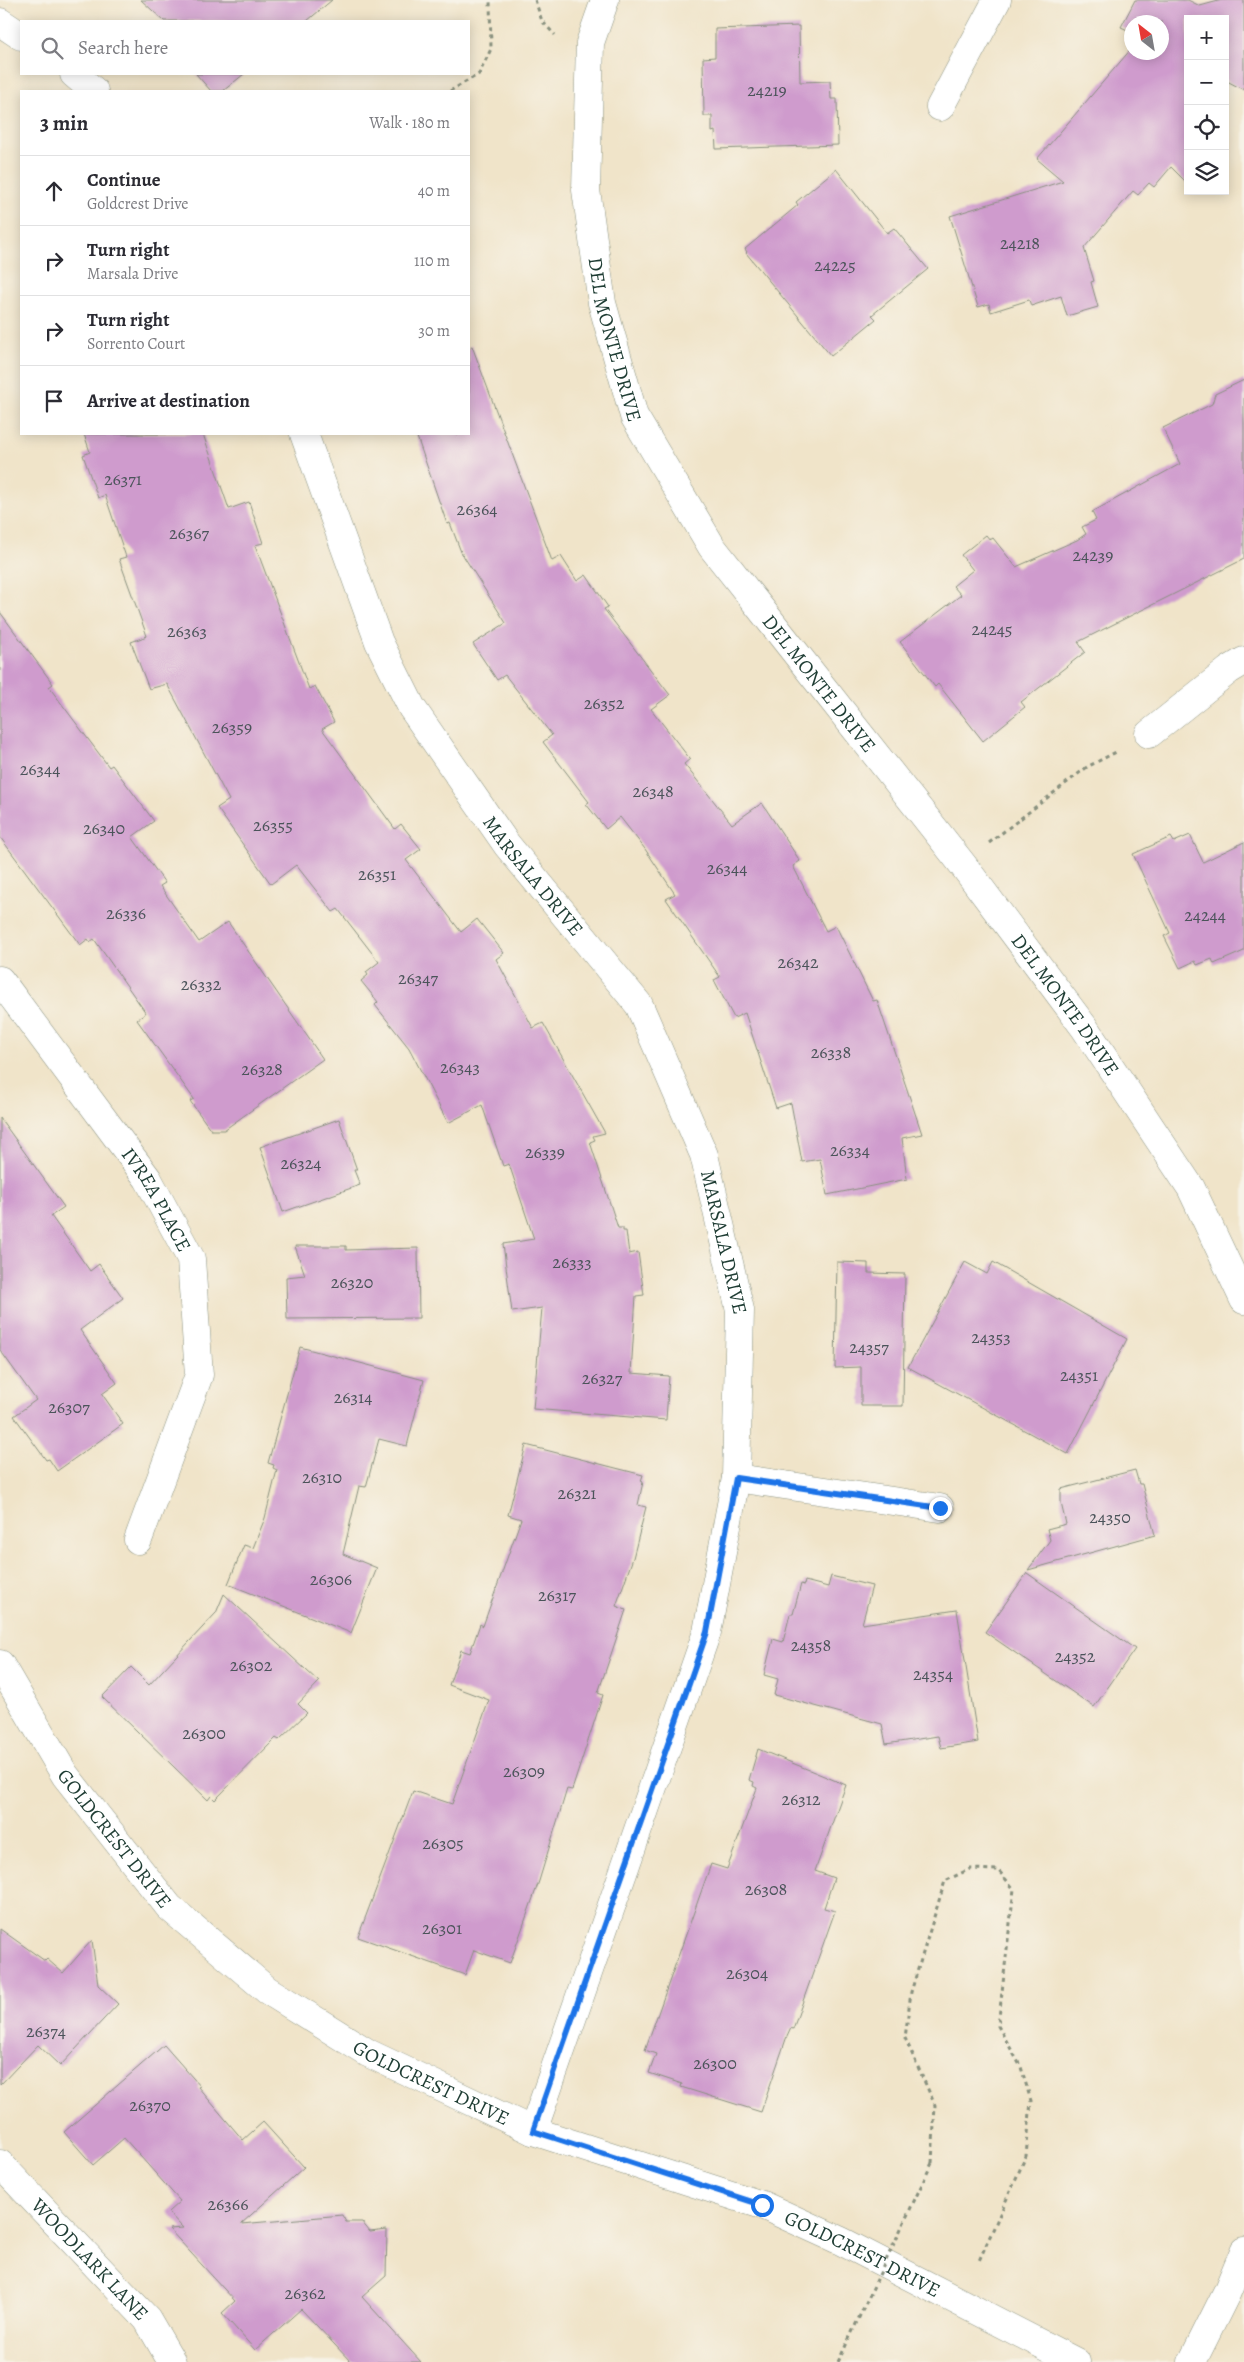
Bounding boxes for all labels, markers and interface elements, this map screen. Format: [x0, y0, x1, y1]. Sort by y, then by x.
north arrow [1124, 15, 1169, 60]
map controls [1184, 15, 1229, 195]
button: + [1184, 15, 1229, 60]
search box [20, 20, 470, 75]
icon: search [38, 34, 66, 62]
text: Search here [78, 35, 168, 61]
button: − [1184, 60, 1229, 105]
house number: 24219 [747, 78, 787, 102]
button: locate [1184, 105, 1229, 150]
text: 3 min [40, 109, 88, 137]
text: Walk · 180 m [369, 112, 450, 134]
button: layers [1184, 150, 1229, 195]
text: Continue [87, 167, 161, 193]
icon: ahead [40, 177, 68, 205]
text: 40 m [418, 180, 450, 202]
text: Goldcrest Drive [87, 193, 189, 215]
house number: 24218 [1000, 231, 1040, 255]
text: Turn right [87, 237, 169, 263]
icon: right [40, 247, 68, 275]
text: 110 m [414, 250, 450, 272]
house number: 24225 [814, 253, 856, 277]
street label: DEL MONTE DRIVE [582, 255, 648, 425]
text: Marsala Drive [87, 263, 178, 285]
text: Turn right [87, 307, 169, 333]
icon: right [40, 317, 68, 345]
text: 30 m [418, 320, 450, 342]
text: Sorrento Court [87, 333, 185, 355]
icon: arrive [40, 387, 68, 415]
text: Arrive at destination [87, 388, 250, 414]
house number: 26371 [104, 467, 142, 491]
house number: 26364 [457, 497, 497, 521]
house number: 26367 [169, 521, 210, 545]
house number: 24239 [1073, 543, 1113, 567]
street label: DEL MONTE DRIVE [756, 609, 882, 758]
house number: 24245 [971, 617, 1013, 641]
house number: 26363 [167, 619, 207, 643]
house number: 26352 [584, 691, 625, 715]
house number: 26359 [212, 715, 252, 739]
house number: 26344 [20, 757, 60, 781]
house number: 26348 [632, 779, 674, 803]
street label: MARSALA DRIVE [477, 810, 590, 942]
house number: 26355 [253, 813, 293, 837]
house number: 26340 [83, 816, 125, 840]
house number: 26344 [707, 856, 747, 880]
house number: 26351 [358, 862, 396, 886]
house number: 26336 [106, 901, 146, 925]
house number: 24244 [1184, 903, 1226, 927]
street label: DEL MONTE DRIVE [1005, 928, 1126, 1081]
house number: 26342 [777, 950, 819, 974]
house number: 26347 [398, 966, 438, 990]
house number: 26332 [181, 972, 222, 996]
house number: 26338 [811, 1040, 851, 1064]
house number: 26343 [440, 1055, 480, 1079]
house number: 26328 [241, 1057, 283, 1081]
house number: 26334 [830, 1138, 870, 1162]
house number: 26339 [525, 1140, 565, 1164]
street label: IVREA PLACE [115, 1142, 197, 1256]
house number: 26324 [280, 1151, 322, 1175]
street label: MARSALA DRIVE [694, 1168, 754, 1317]
house number: 26333 [552, 1250, 592, 1274]
house number: 26320 [331, 1270, 373, 1294]
house number: 24353 [971, 1325, 1011, 1349]
house number: 24357 [849, 1335, 889, 1359]
house number: 24351 [1060, 1363, 1098, 1387]
house number: 26327 [582, 1366, 623, 1390]
house number: 26314 [334, 1385, 372, 1409]
house number: 26307 [48, 1395, 90, 1419]
house number: 26310 [302, 1465, 342, 1489]
house number: 26321 [557, 1481, 597, 1505]
route end [929, 1497, 952, 1520]
house number: 24350 [1089, 1505, 1131, 1529]
house number: 26306 [310, 1567, 352, 1591]
house number: 26317 [538, 1583, 576, 1607]
house number: 24358 [791, 1633, 831, 1657]
house number: 24352 [1055, 1644, 1096, 1668]
house number: 26302 [230, 1653, 273, 1677]
house number: 24354 [913, 1662, 953, 1686]
house number: 26300 [182, 1721, 226, 1745]
house number: 26309 [503, 1759, 545, 1783]
street label: GOLDCREST DRIVE [51, 1763, 178, 1914]
house number: 26312 [781, 1787, 821, 1811]
house number: 26305 [422, 1831, 464, 1855]
house number: 26308 [745, 1877, 787, 1901]
house number: 26301 [422, 1916, 462, 1940]
house number: 26304 [726, 1961, 768, 1985]
house number: 26374 [26, 2019, 66, 2043]
street label: GOLDCREST DRIVE [347, 2034, 514, 2132]
house number: 26300 [693, 2051, 737, 2075]
house number: 26370 [129, 2093, 171, 2117]
street label: WOODLARK LANE [24, 2192, 154, 2327]
house number: 26366 [208, 2192, 249, 2216]
route start [751, 2194, 774, 2217]
street label: GOLDCREST DRIVE [780, 2204, 945, 2304]
house number: 26362 [284, 2281, 326, 2305]

